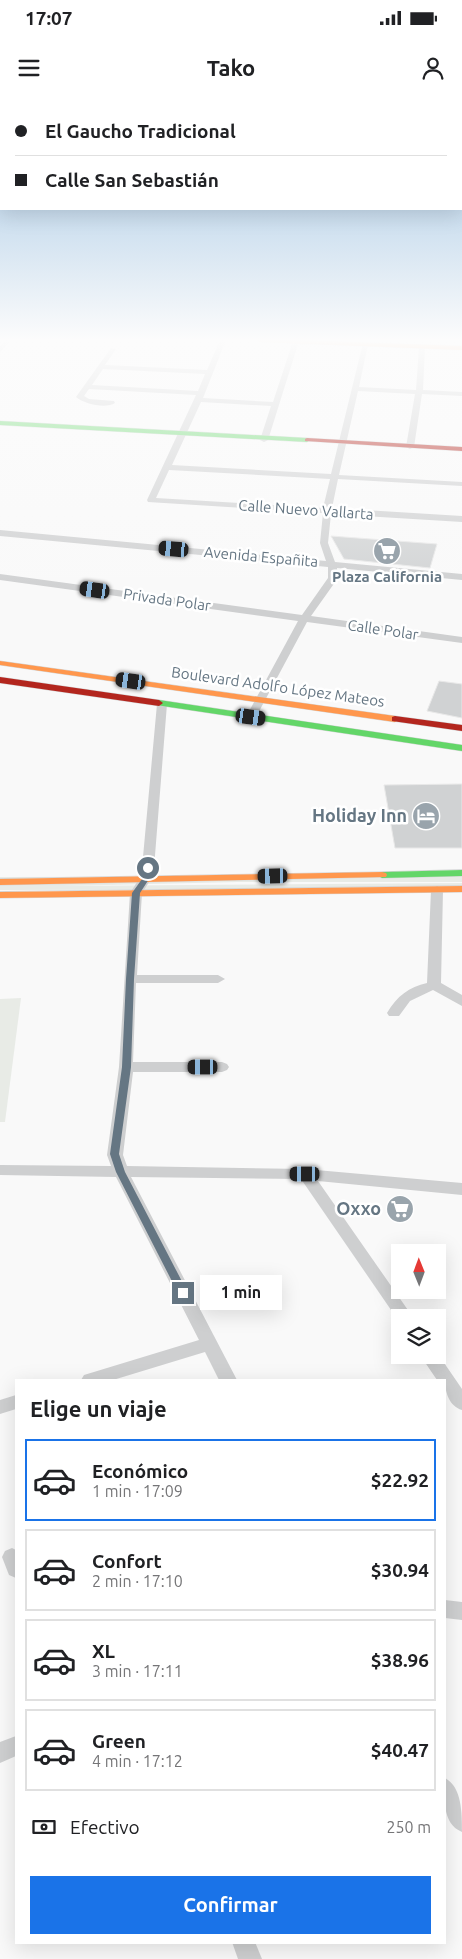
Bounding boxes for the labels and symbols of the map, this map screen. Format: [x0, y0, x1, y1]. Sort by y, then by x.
street label: Calle Nuevo Vallarta [238, 496, 374, 523]
supermarket icon: Plaza California [372, 536, 402, 566]
car [158, 540, 189, 558]
street label: Avenida Españita [203, 543, 319, 570]
place label: Plaza California [332, 568, 442, 585]
car [79, 580, 110, 600]
street label: Privada Polar [122, 585, 212, 614]
street label: Calle Polar [347, 616, 420, 643]
street label: Boulevard Adolfo López Mateos [170, 663, 386, 710]
car [115, 671, 146, 691]
car [235, 707, 266, 727]
hotel icon: Holiday Inn [411, 801, 441, 831]
place label: Holiday Inn [312, 805, 407, 825]
route start [137, 857, 159, 879]
car [257, 868, 288, 884]
car [188, 1060, 218, 1075]
car [290, 1167, 320, 1182]
supermarket icon: Oxxo [385, 1194, 415, 1224]
place label: Oxxo [336, 1198, 381, 1218]
north arrow [391, 1244, 446, 1299]
callout: 1 min [200, 1276, 283, 1310]
route end [172, 1282, 194, 1304]

